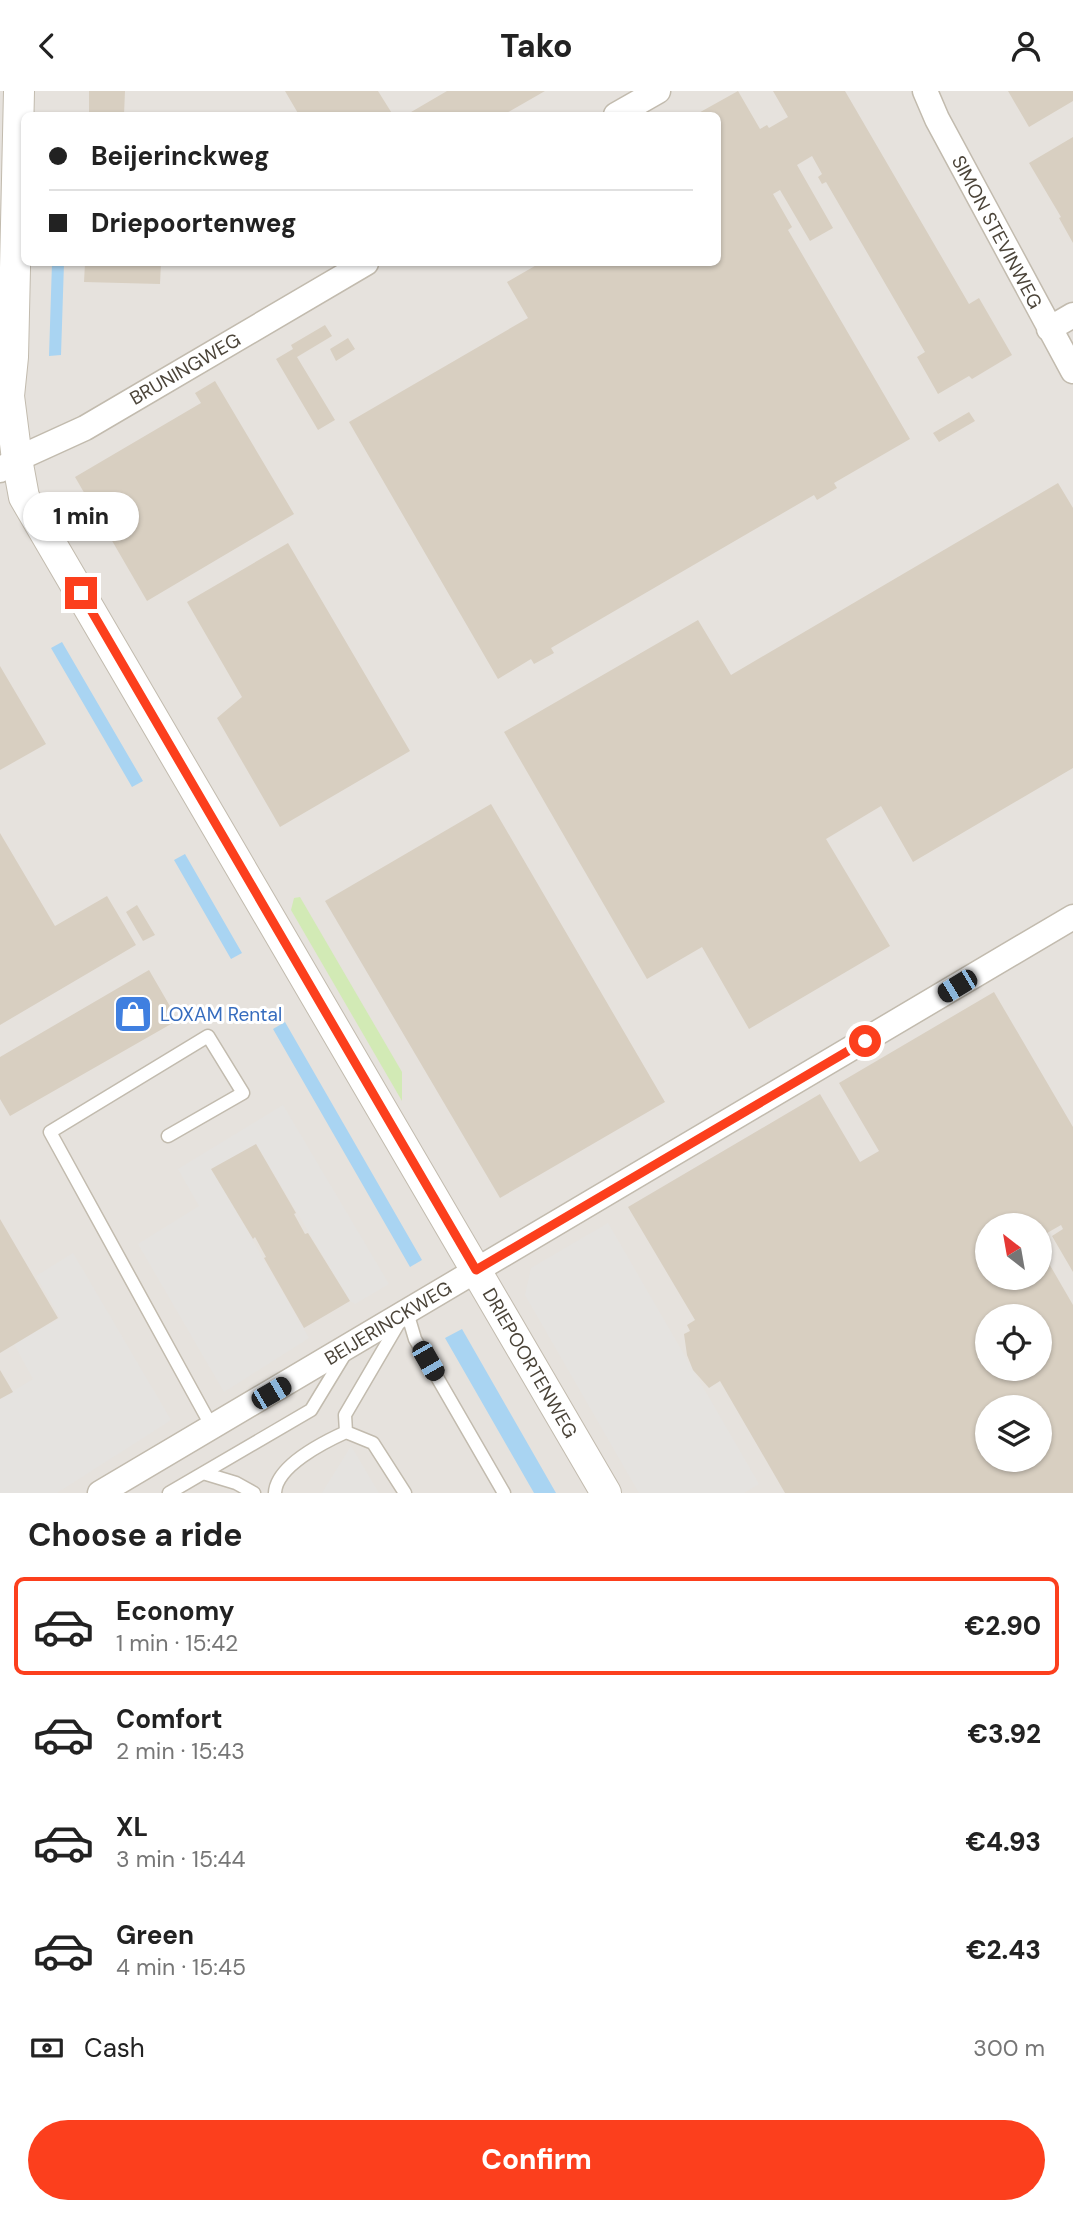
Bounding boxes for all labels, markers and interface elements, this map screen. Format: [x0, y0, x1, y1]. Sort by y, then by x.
text: Tako [500, 25, 573, 67]
icon: back [28, 27, 66, 65]
icon: person [1007, 27, 1045, 65]
text: Beijerinckweg [91, 139, 269, 173]
street label: SIMON STEVINWEG [946, 151, 1048, 313]
text: Driepoortenweg [91, 206, 296, 240]
street label: BRUNINGWEG [125, 327, 245, 411]
callout: 1 min [23, 491, 139, 540]
text: 1 min [53, 501, 109, 531]
route end [65, 577, 97, 609]
car [934, 966, 981, 1006]
shop icon: LOXAM Rental [112, 993, 154, 1035]
place label: LOXAM Rental [160, 1002, 282, 1027]
route start [849, 1025, 881, 1057]
north arrow [975, 1213, 1052, 1290]
map controls [975, 1213, 1052, 1472]
street label: BEIJERINCKWEG [320, 1275, 456, 1371]
street label: DRIEPOORTENWEG [477, 1283, 583, 1443]
button: locate [975, 1304, 1052, 1381]
car [409, 1338, 448, 1384]
car [248, 1373, 295, 1413]
button: layers [975, 1395, 1052, 1472]
text: Choose a ride [28, 1514, 243, 1556]
text: Economy [116, 1594, 234, 1628]
icon: car [32, 1595, 95, 1658]
text: €2.90 [965, 1609, 1041, 1643]
text: 1 min · 15:42 [116, 1628, 238, 1658]
text: Comfort [116, 1702, 222, 1736]
icon: car [32, 1703, 95, 1766]
text: €3.92 [967, 1717, 1041, 1751]
text: 2 min · 15:43 [116, 1736, 245, 1766]
text: XL [116, 1810, 148, 1844]
icon: car [32, 1811, 95, 1874]
text: €4.93 [965, 1825, 1041, 1859]
text: 3 min · 15:44 [116, 1844, 246, 1874]
text: Green [116, 1918, 194, 1952]
icon: car [32, 1919, 95, 1982]
text: €2.43 [966, 1933, 1041, 1967]
text: 4 min · 15:45 [116, 1952, 246, 1982]
icon: cash [28, 2029, 66, 2067]
text: Cash [84, 2031, 145, 2065]
text: 300 m [973, 2033, 1045, 2063]
button: Confirm [28, 2120, 1045, 2200]

